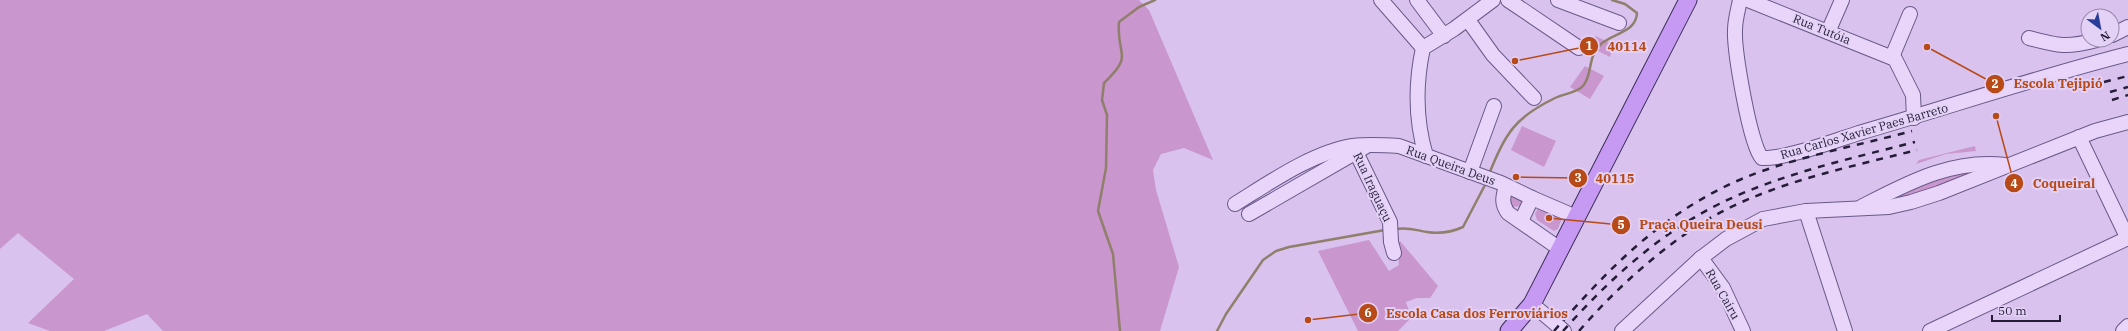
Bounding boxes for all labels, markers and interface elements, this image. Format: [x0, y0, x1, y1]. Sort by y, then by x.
north arrow [2080, 8, 2120, 48]
street label: Rua Tutóia [1791, 11, 1854, 48]
text: N [2098, 28, 2113, 45]
callout: 40114 [1579, 34, 1654, 59]
text: 1 [1585, 38, 1593, 53]
text: 40114 [1607, 38, 1647, 55]
callout: Escola Tejipió [1985, 71, 2110, 96]
text: Escola Tejipió [2014, 75, 2103, 92]
text: 2 [1991, 76, 1999, 91]
street label: Rua Carlos Xavier Paes Barreto [1778, 100, 1950, 162]
street label: Rua Queira Deus [1404, 142, 1498, 188]
street label: Rua Iraguaçu [1350, 150, 1396, 225]
callout: 40115 [1568, 166, 1643, 191]
text: 3 [1574, 170, 1582, 185]
text: 40115 [1595, 170, 1635, 187]
callout: Coqueiral [2004, 171, 2103, 196]
text: Coqueiral [2033, 175, 2095, 192]
text: 4 [2010, 176, 2018, 191]
callout: Praça Queira Deusi [1611, 212, 1770, 237]
text: Praça Queira Deusi [1639, 216, 1763, 233]
text: 5 [1617, 217, 1625, 232]
street label: Rua Cairu [1703, 266, 1744, 322]
scale bar [1992, 297, 2060, 323]
callout: Escola Casa dos Ferroviários [1358, 301, 1576, 326]
text: 50 m [1998, 303, 2027, 318]
text: 6 [1364, 305, 1372, 320]
text: Escola Casa dos Ferroviários [1386, 305, 1568, 322]

